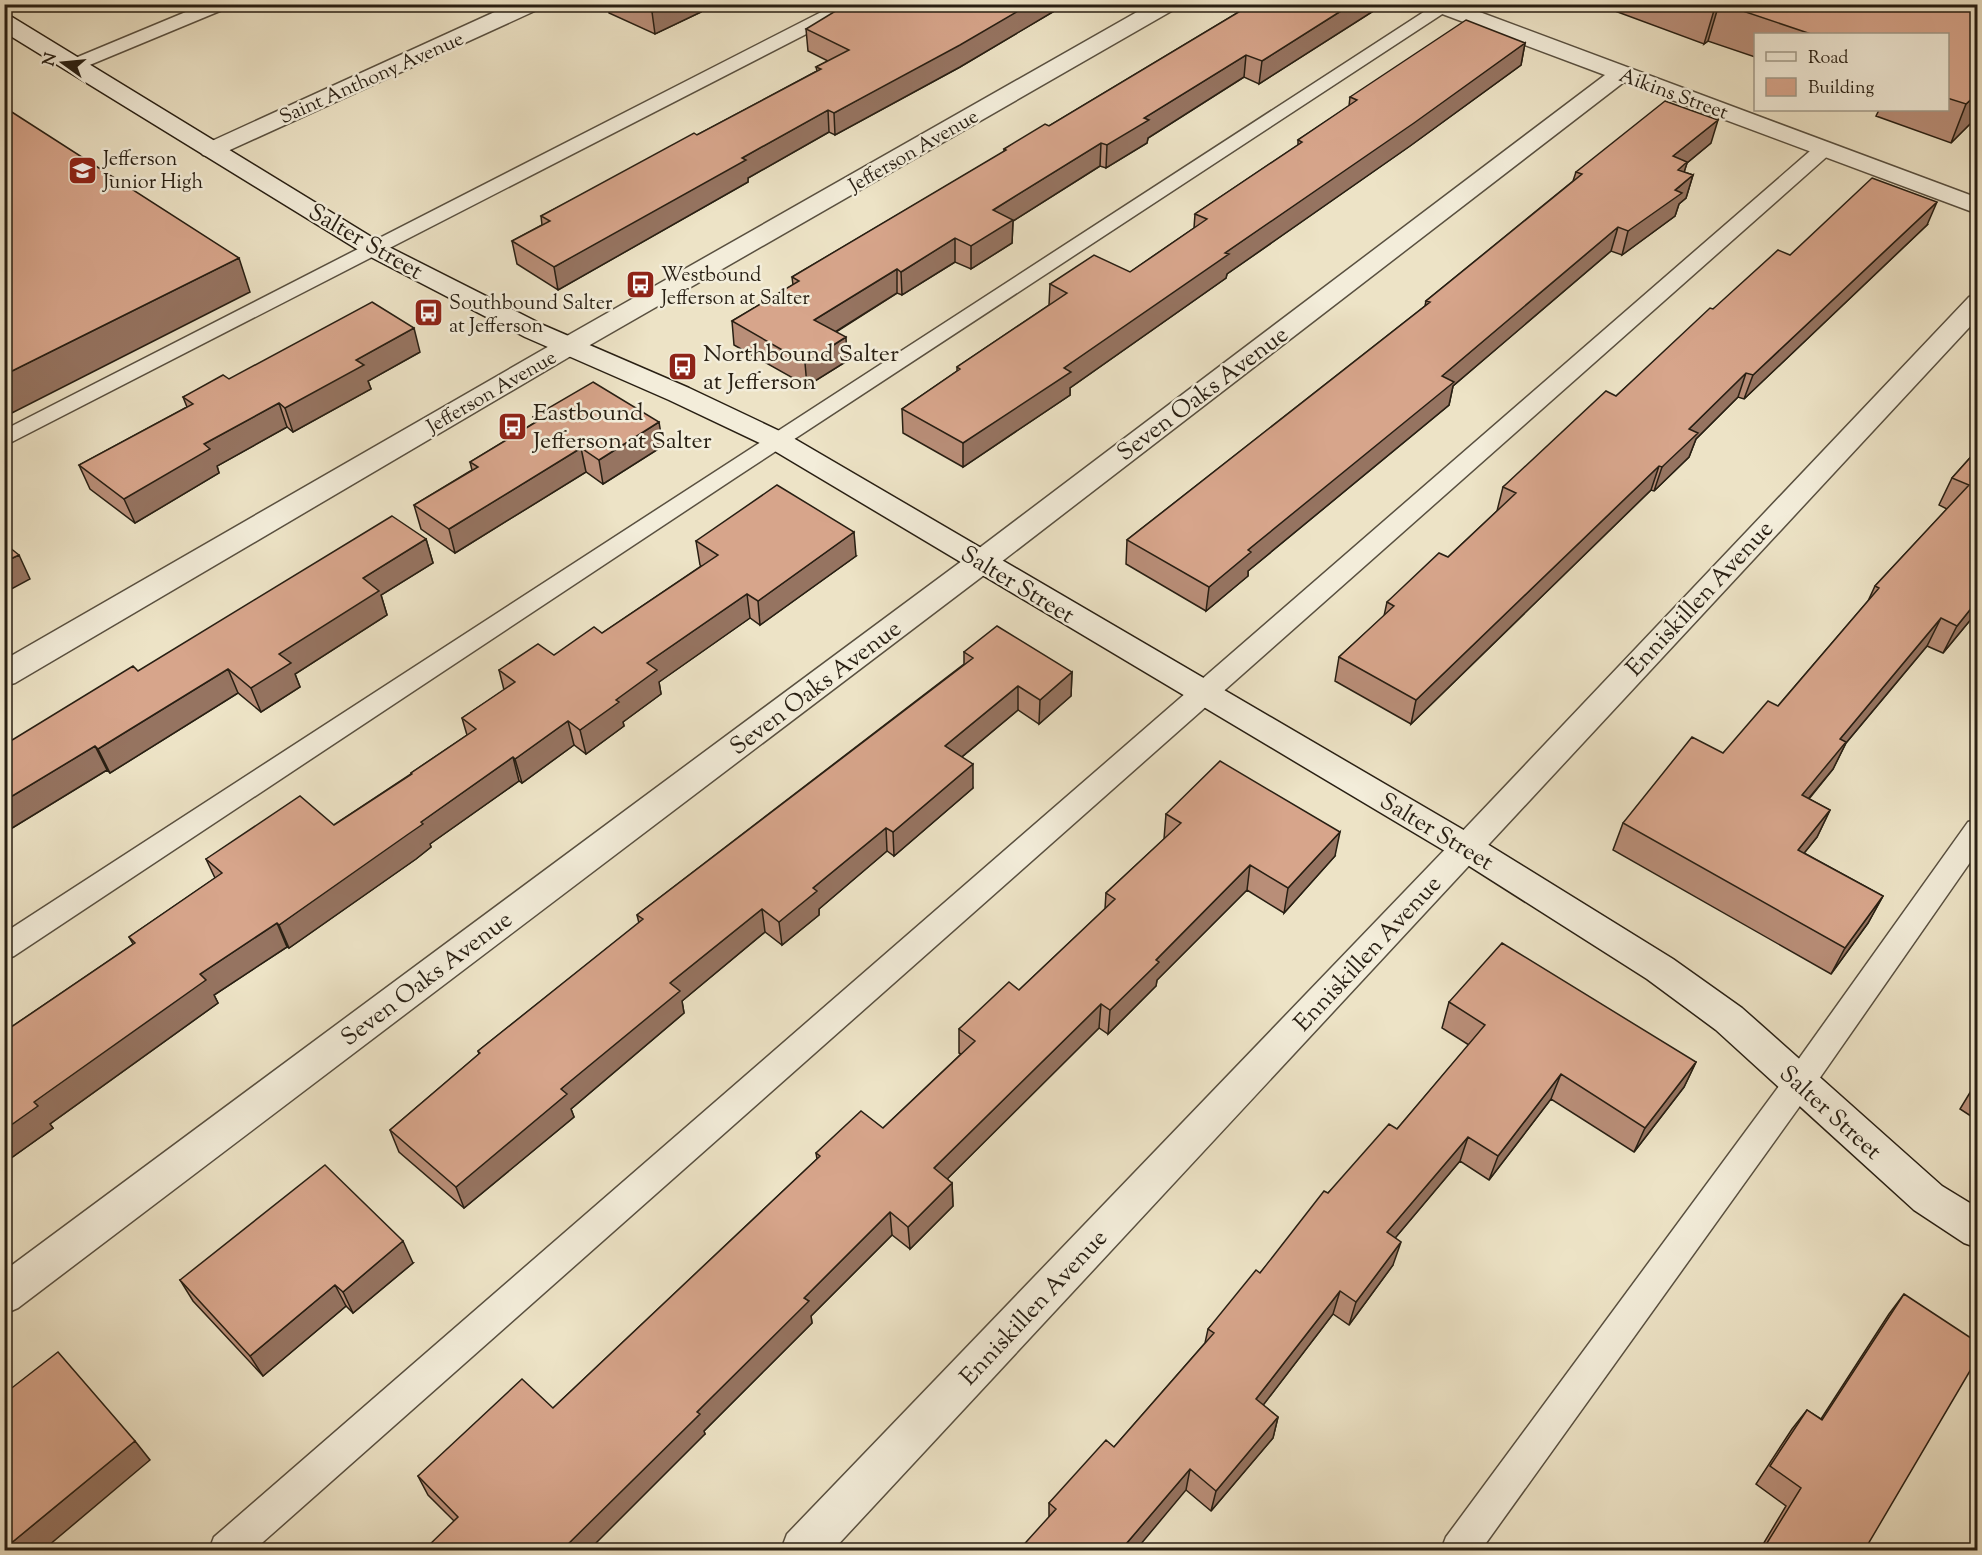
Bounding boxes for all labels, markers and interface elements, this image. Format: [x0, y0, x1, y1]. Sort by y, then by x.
street label: Saint Anthony Avenue [275, 26, 469, 133]
north arrow [33, 33, 93, 93]
legend [1754, 33, 1949, 111]
text: Road [1808, 46, 1848, 72]
text: N [38, 50, 64, 69]
street label: Aikins Street [1615, 62, 1732, 129]
text: Building [1808, 76, 1874, 102]
street label: Jefferson Avenue [843, 103, 984, 202]
place label: Jefferson Junior High [102, 146, 204, 198]
school or university icon: Jefferson Junior High [66, 154, 98, 186]
street label: Salter Street [301, 196, 429, 289]
place label: Westbound Jefferson at Salter [660, 262, 810, 314]
bus stop icon: Westbound Jefferson at Salter [624, 269, 656, 301]
place label: Southbound Salter at Jefferson [449, 290, 613, 342]
bus stop icon: Southbound Salter at Jefferson [412, 297, 444, 329]
street label: Seven Oaks Avenue [1110, 319, 1296, 470]
place label: Northbound Salter at Jefferson [703, 338, 899, 400]
street label: Jefferson Avenue [421, 344, 562, 443]
bus stop icon: Northbound Salter at Jefferson [666, 351, 698, 383]
place label: Eastbound Jefferson at Salter [531, 397, 712, 459]
bus stop icon: Eastbound Jefferson at Salter [496, 410, 528, 442]
street label: Enniskillen Avenue [1619, 514, 1782, 685]
street label: Salter Street [954, 538, 1080, 633]
street label: Seven Oaks Avenue [723, 613, 909, 764]
street label: Salter Street [1373, 785, 1499, 880]
street label: Enniskillen Avenue [1287, 869, 1450, 1040]
street label: Seven Oaks Avenue [334, 904, 520, 1055]
street label: Salter Street [1771, 1058, 1888, 1169]
street label: Enniskillen Avenue [953, 1223, 1116, 1394]

